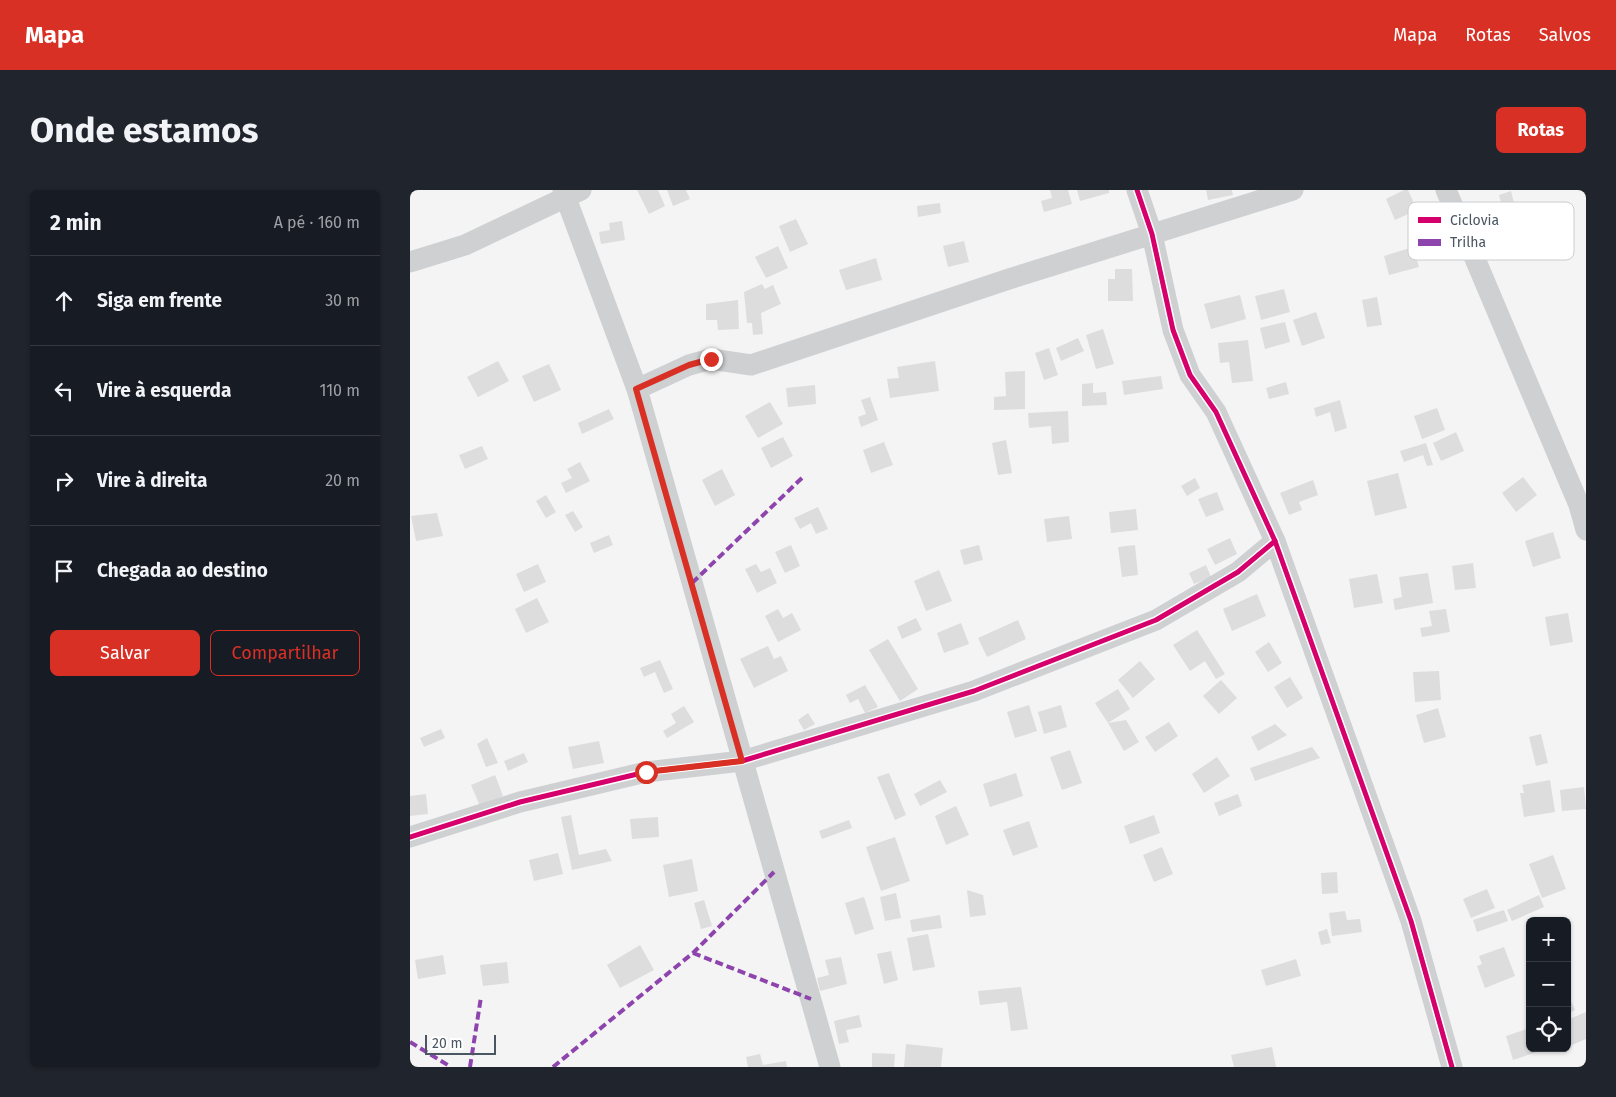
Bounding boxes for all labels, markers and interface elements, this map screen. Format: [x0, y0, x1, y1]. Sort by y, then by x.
text: Mapa [25, 21, 84, 49]
text: Mapa [1393, 24, 1437, 46]
text: Rotas [1465, 24, 1511, 46]
text: Salvos [1539, 24, 1591, 46]
button: Rotas [1496, 107, 1586, 153]
text: Onde estamos [30, 109, 258, 151]
legend [1408, 202, 1574, 260]
text: 2 min [50, 210, 102, 236]
text: Ciclovia [1450, 212, 1499, 229]
text: A pé · 160 m [274, 213, 360, 232]
text: Trilha [1450, 234, 1486, 251]
icon: ahead [50, 287, 78, 315]
text: Siga em frente [97, 289, 222, 312]
text: 30 m [325, 291, 360, 310]
route end [700, 348, 723, 371]
icon: left [50, 377, 78, 405]
text: Vire à esquerda [97, 379, 231, 402]
text: 110 m [319, 381, 360, 400]
icon: right [50, 467, 78, 495]
text: Vire à direita [97, 469, 207, 492]
text: 20 m [325, 471, 360, 490]
icon: arrive [50, 557, 78, 585]
text: Chegada ao destino [97, 559, 268, 582]
button: Salvar [50, 630, 200, 676]
button: Compartilhar [210, 630, 360, 676]
route start [635, 761, 658, 784]
map controls [1526, 917, 1571, 1052]
button: + [1526, 917, 1571, 962]
button: − [1526, 962, 1571, 1007]
button: locate [1526, 1007, 1571, 1052]
scale bar [425, 1032, 496, 1055]
text: 20 m [432, 1035, 462, 1052]

